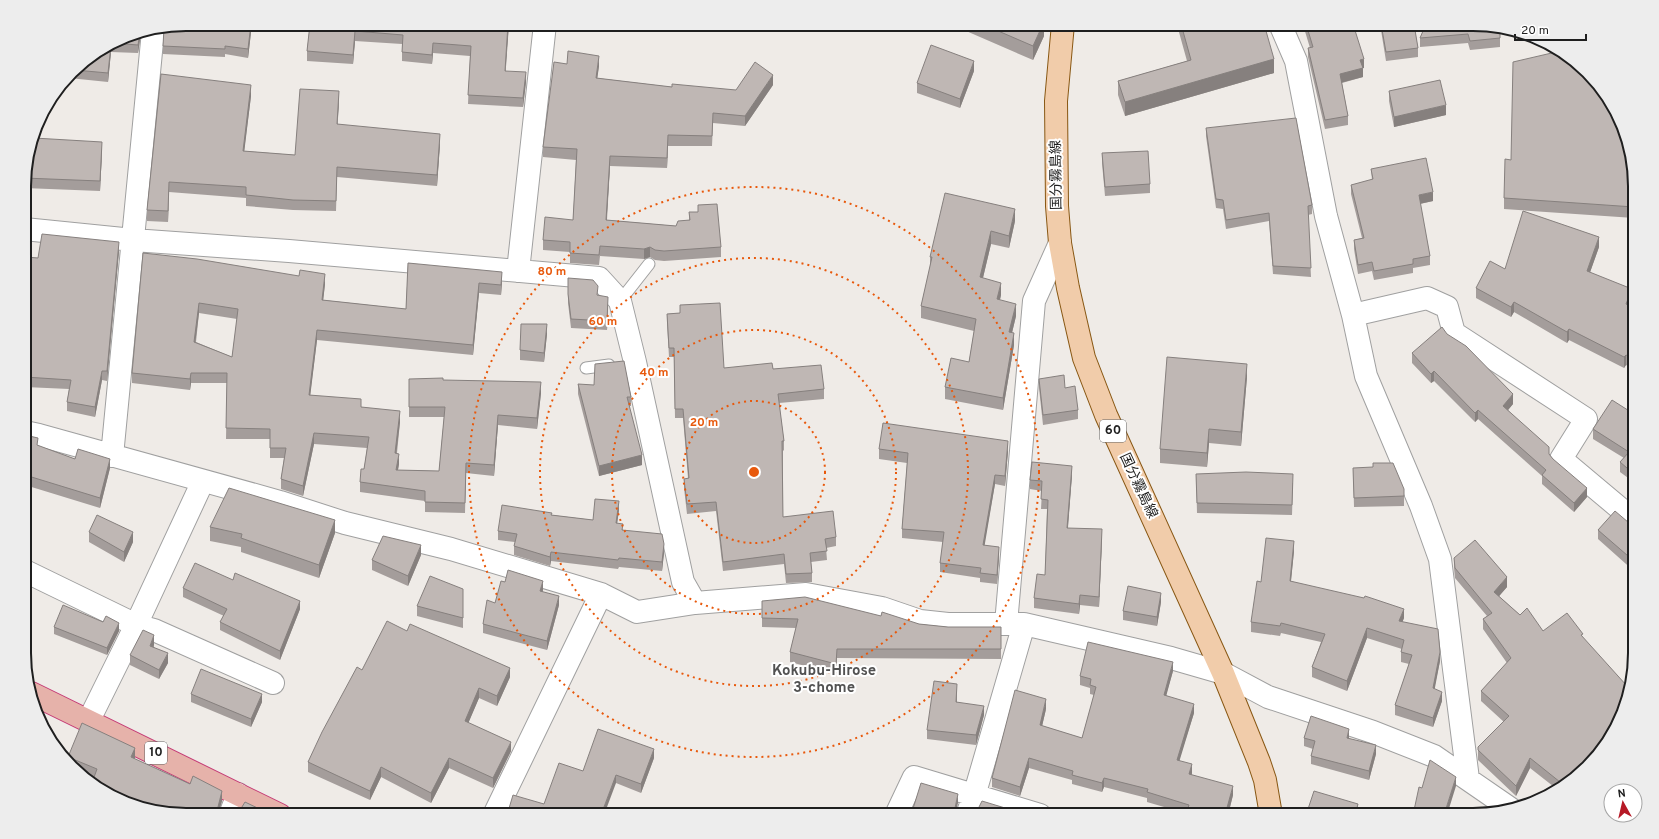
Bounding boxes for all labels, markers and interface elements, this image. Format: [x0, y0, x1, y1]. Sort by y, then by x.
scale bar [1515, 16, 1586, 42]
text: 20 m [1521, 23, 1549, 39]
street label: 国分霧島線 [1048, 140, 1066, 210]
text: 80 m [538, 264, 566, 280]
text: 60 m [589, 314, 617, 330]
text: 40 m [639, 365, 669, 381]
text: 20 m [690, 415, 718, 431]
road number: 60 [1100, 420, 1126, 442]
street label: 国分霧島線 [1116, 451, 1160, 521]
centre of rings [747, 465, 761, 479]
district label: Kokubu-Hirose 3-chome [772, 662, 876, 698]
road number: 10 [145, 742, 167, 764]
north arrow [1603, 783, 1643, 823]
text: N [1617, 787, 1627, 802]

